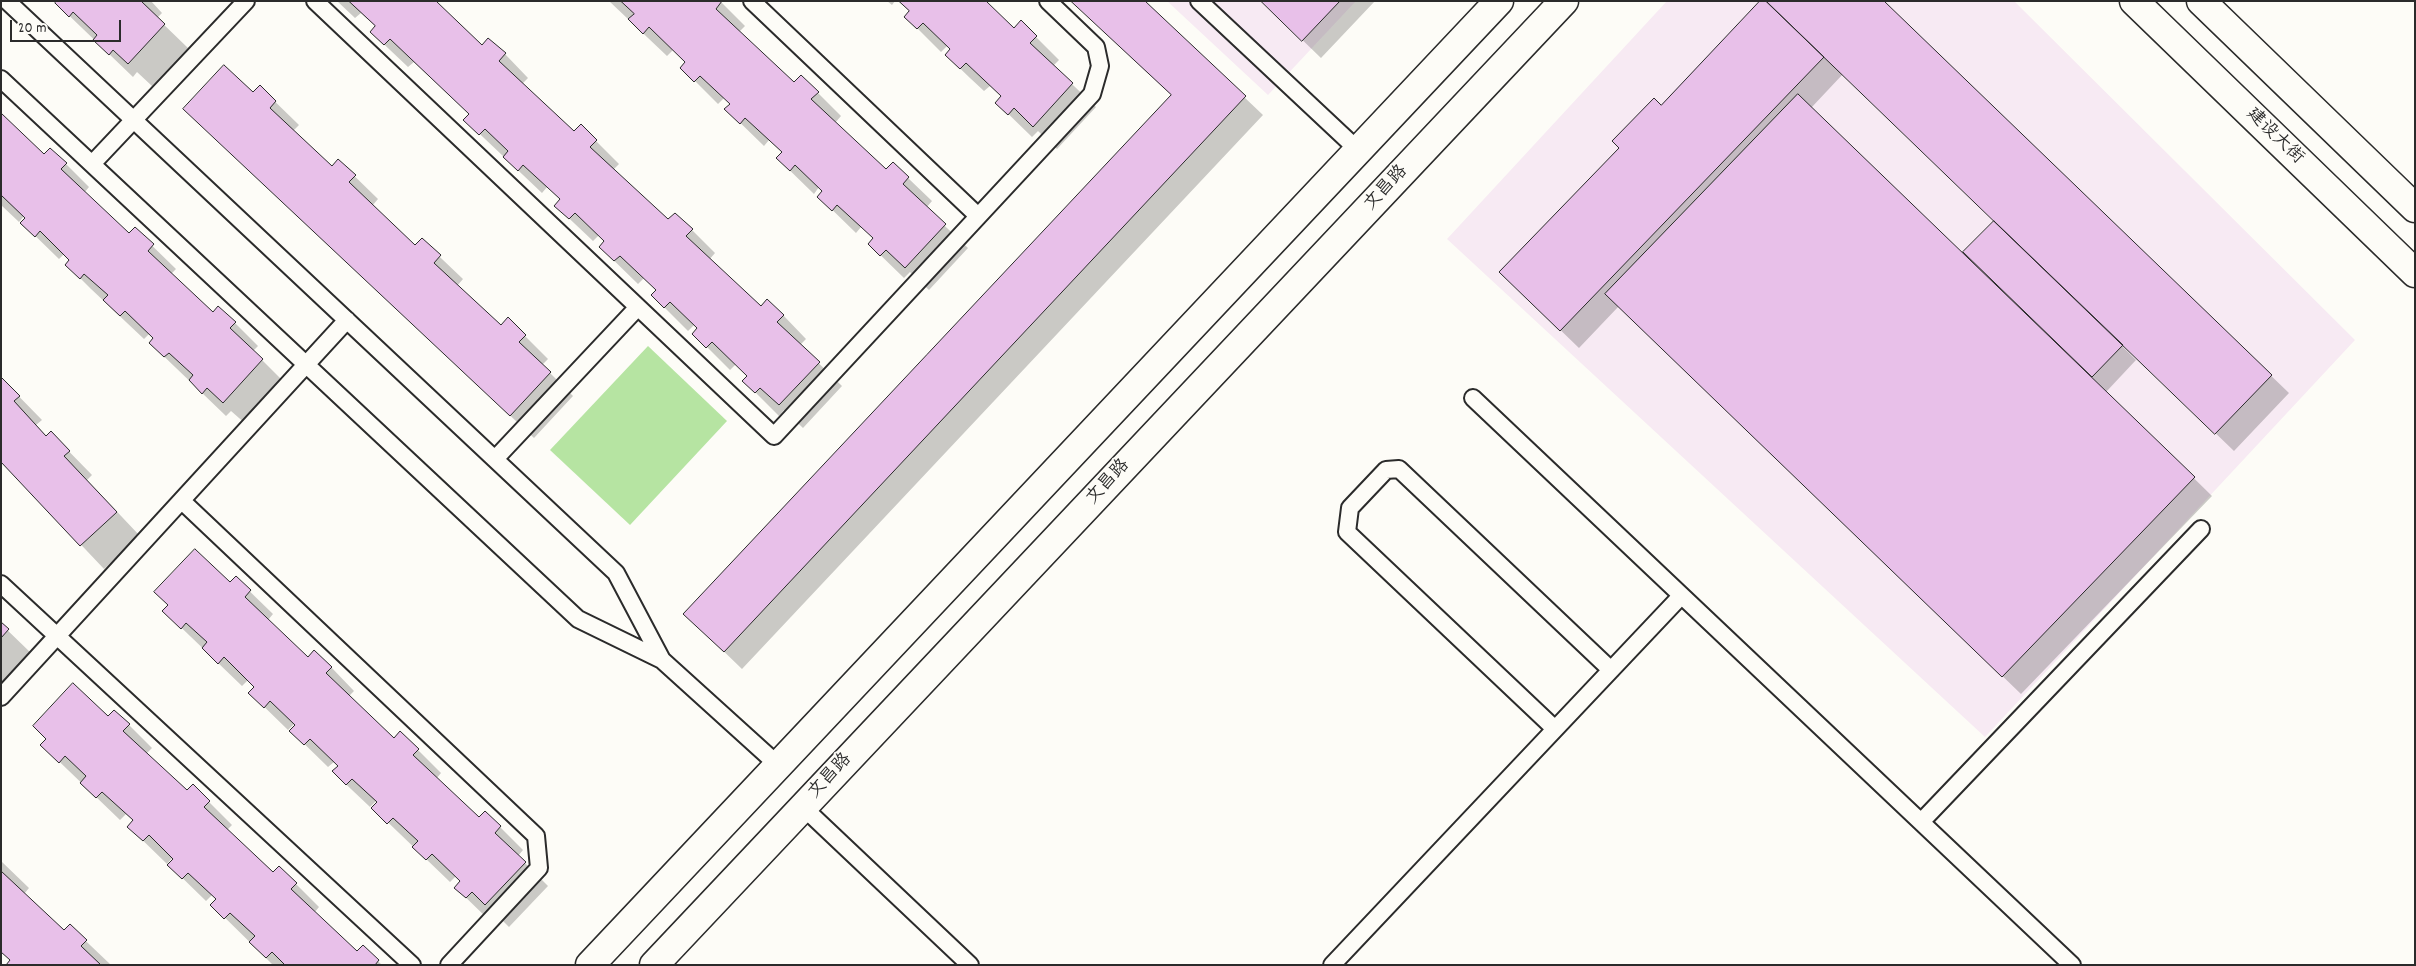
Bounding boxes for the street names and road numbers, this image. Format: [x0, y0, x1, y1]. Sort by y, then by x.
street label: 建设大街 [2241, 104, 2307, 170]
street label: 文昌路 [1361, 162, 1413, 216]
street label: 文昌路 [1083, 456, 1135, 510]
street label: 文昌路 [805, 750, 857, 804]

